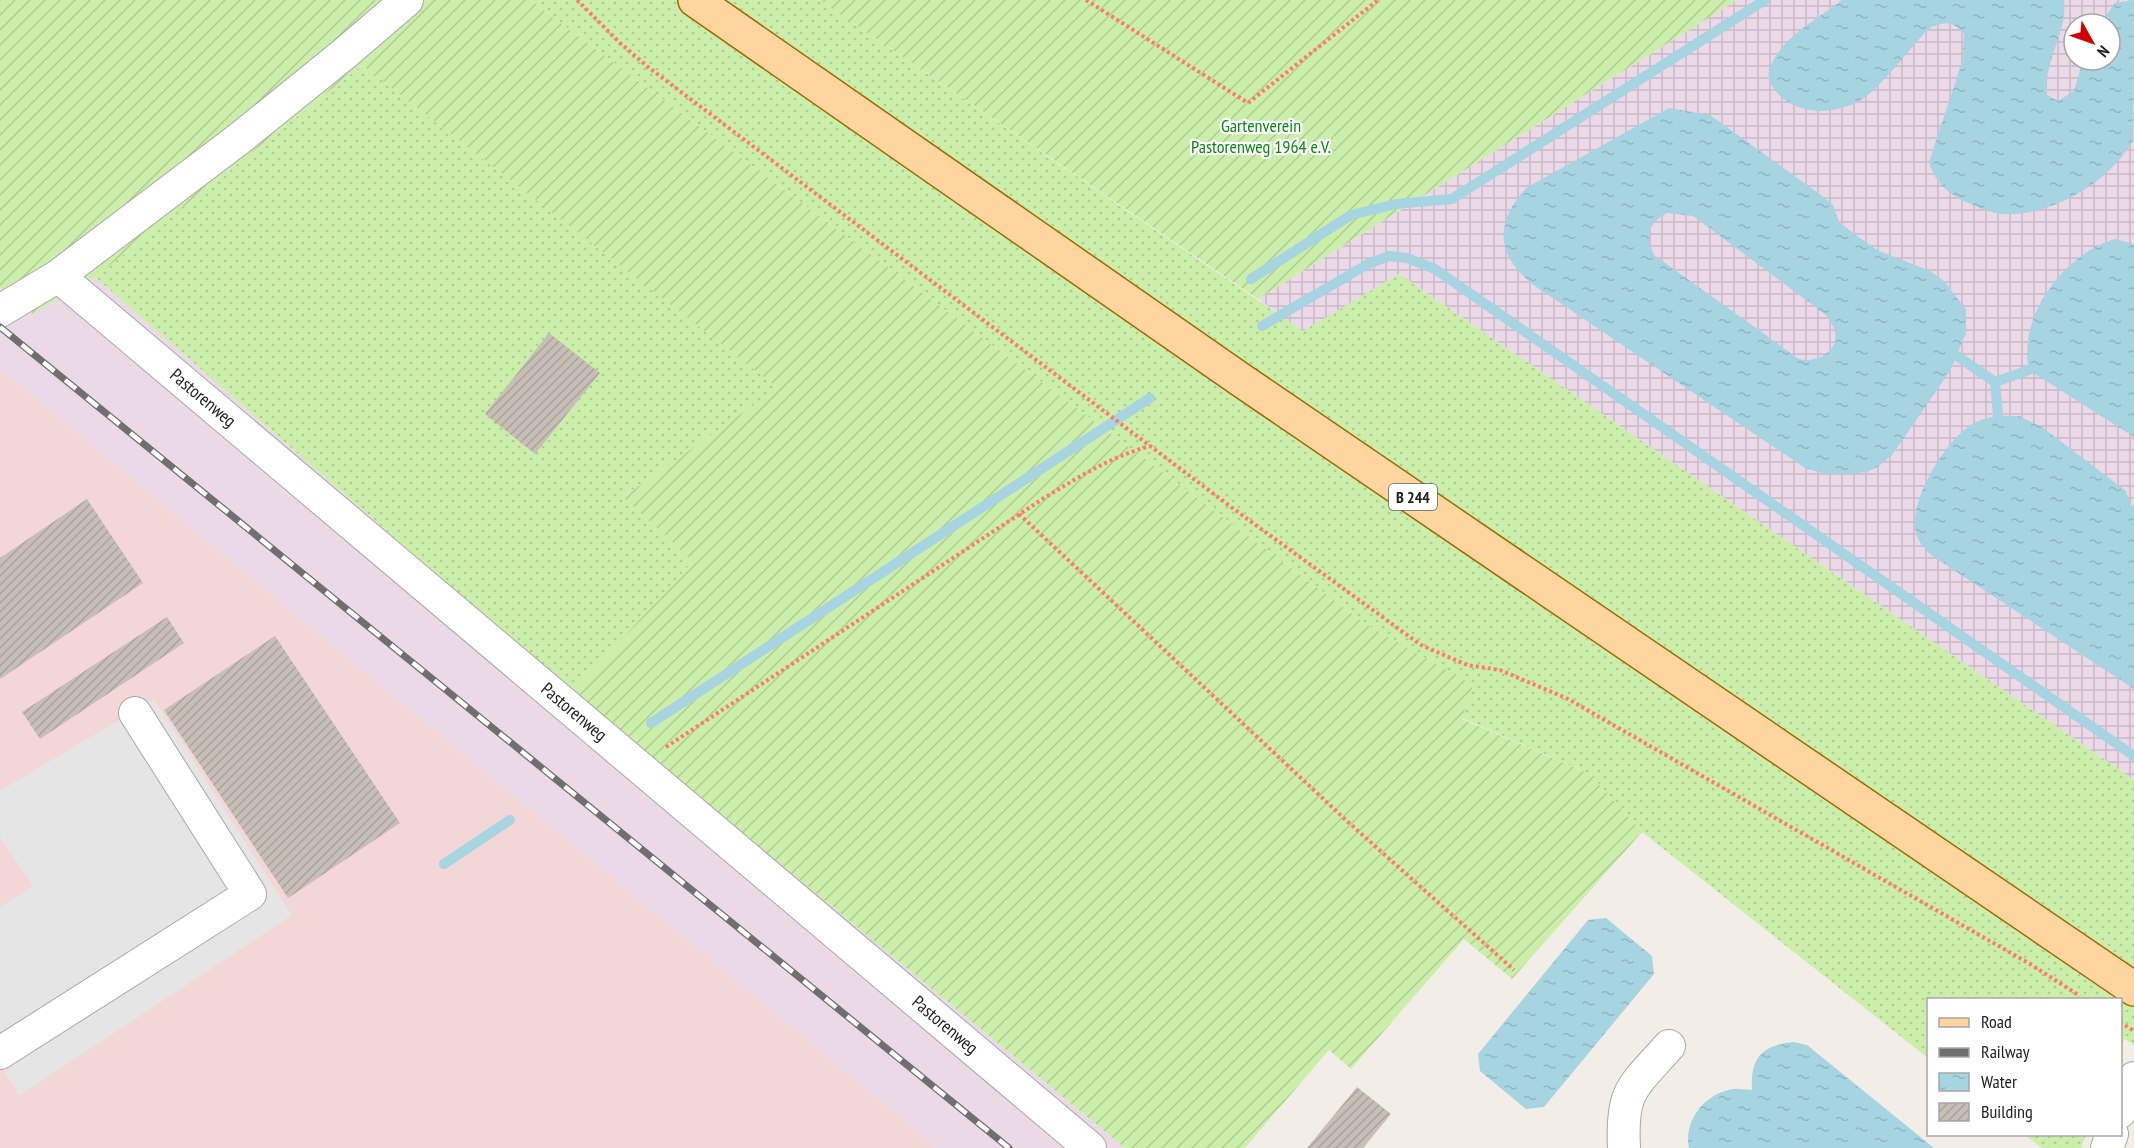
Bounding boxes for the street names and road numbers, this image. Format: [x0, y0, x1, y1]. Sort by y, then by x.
street label: Pastorenweg [166, 363, 241, 432]
road number: B 244 [1389, 484, 1437, 510]
street label: Pastorenweg [537, 677, 612, 746]
street label: Pastorenweg [908, 990, 983, 1059]

